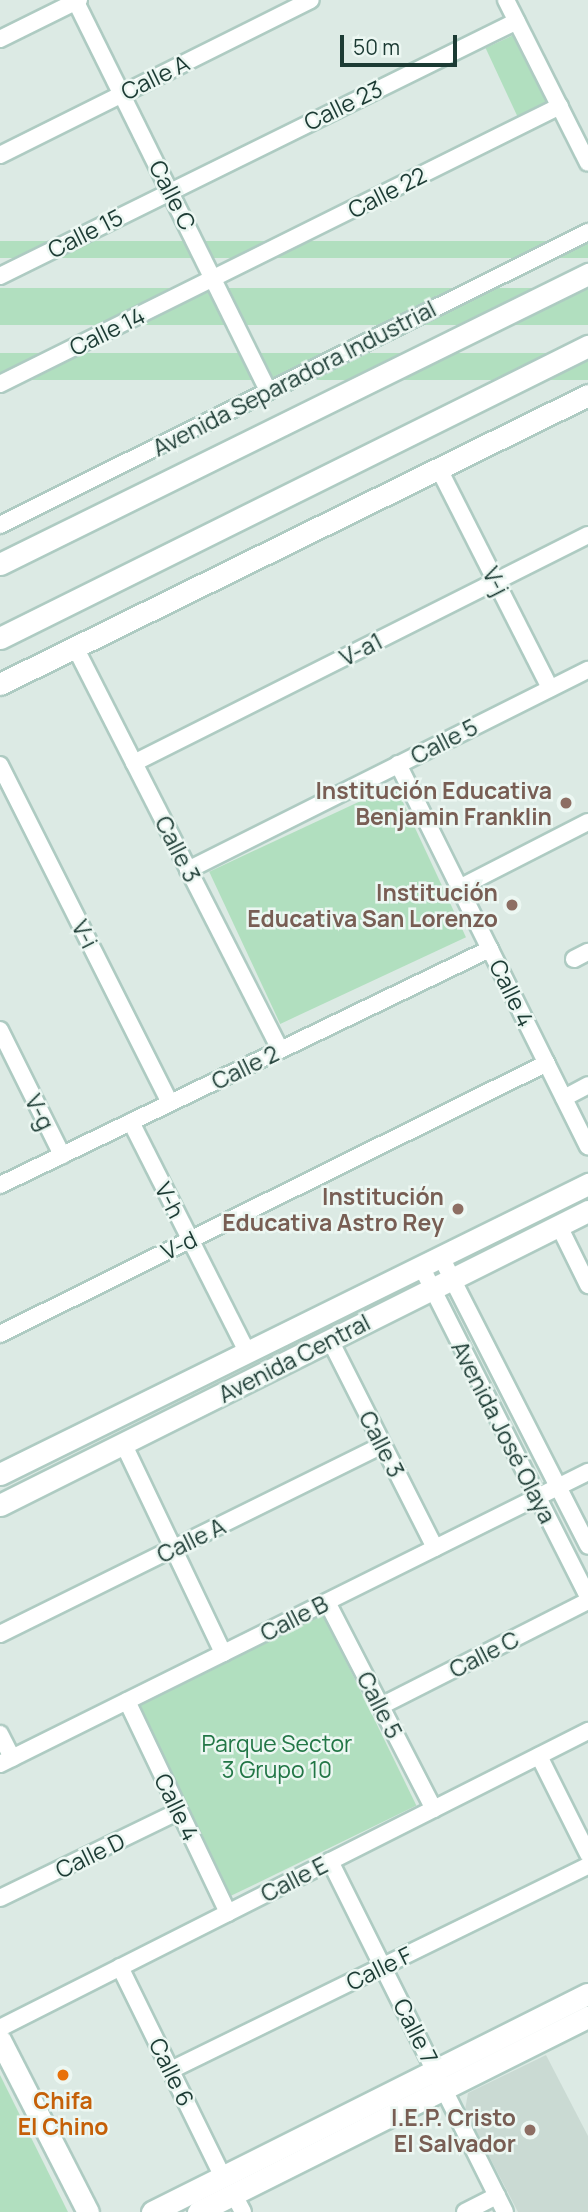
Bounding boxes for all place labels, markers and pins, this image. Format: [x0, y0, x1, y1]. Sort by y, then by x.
place label: Institución Educativa Benjamin Franklin [315, 776, 552, 830]
marker: Institución Educativa Benjamin Franklin [558, 795, 574, 811]
place label: Institución Educativa San Lorenzo [247, 878, 498, 932]
marker: Institución Educativa San Lorenzo [504, 897, 520, 913]
place label: Institución Educativa Astro Rey [222, 1182, 444, 1236]
marker: Institución Educativa Astro Rey [450, 1201, 466, 1217]
marker: Chifa El Chino [55, 2067, 71, 2083]
place label: Chifa El Chino [18, 2086, 108, 2140]
place label: I.E.P. Cristo El Salvador [391, 2103, 516, 2157]
marker: I.E.P. Cristo El Salvador [522, 2122, 538, 2138]

